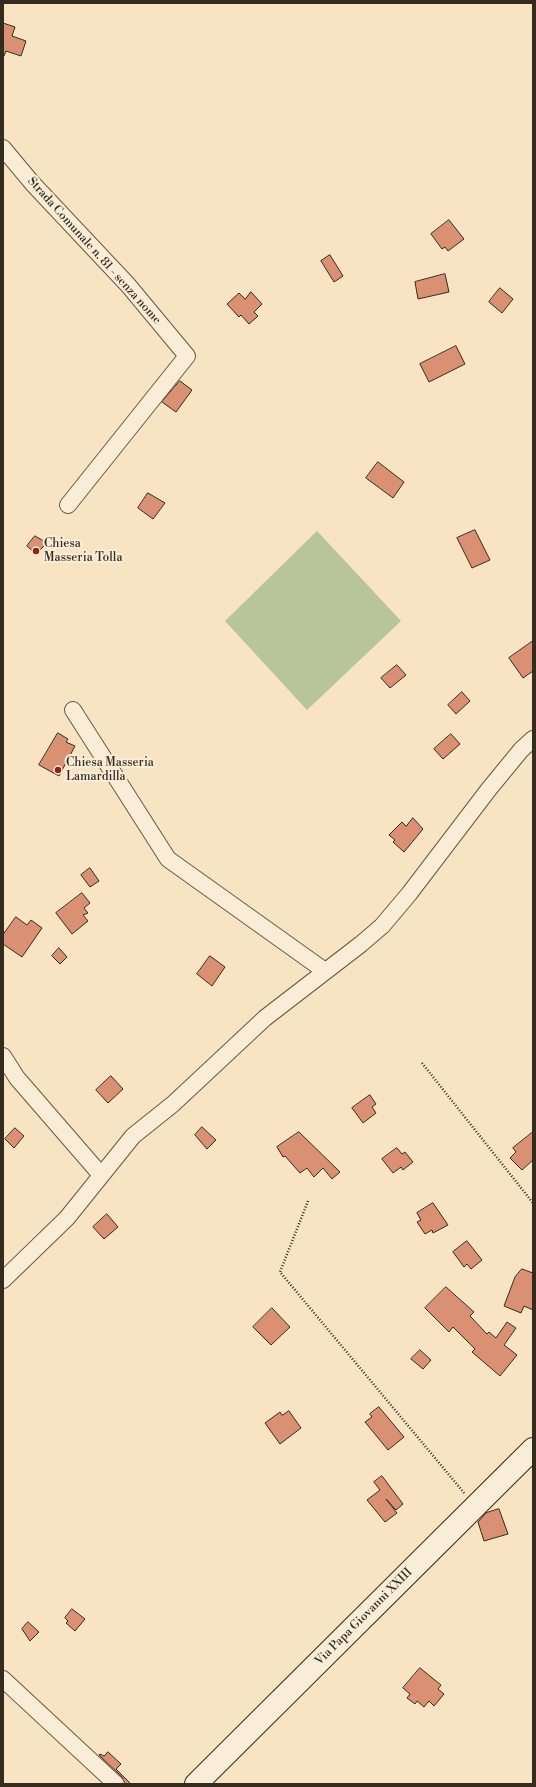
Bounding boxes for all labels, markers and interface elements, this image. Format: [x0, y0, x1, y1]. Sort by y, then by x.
street label: Strada Comunale n. 81 - senza nome [24, 175, 164, 327]
place label: Chiesa Masseria Tolla [44, 537, 122, 565]
marker: Chiesa Masseria Tolla [31, 546, 41, 556]
place label: Chiesa Masseria Lamardilla [66, 756, 154, 784]
marker: Chiesa Masseria Lamardilla [53, 765, 63, 775]
street label: Via Papa Giovanni XXIII [312, 1565, 416, 1669]

